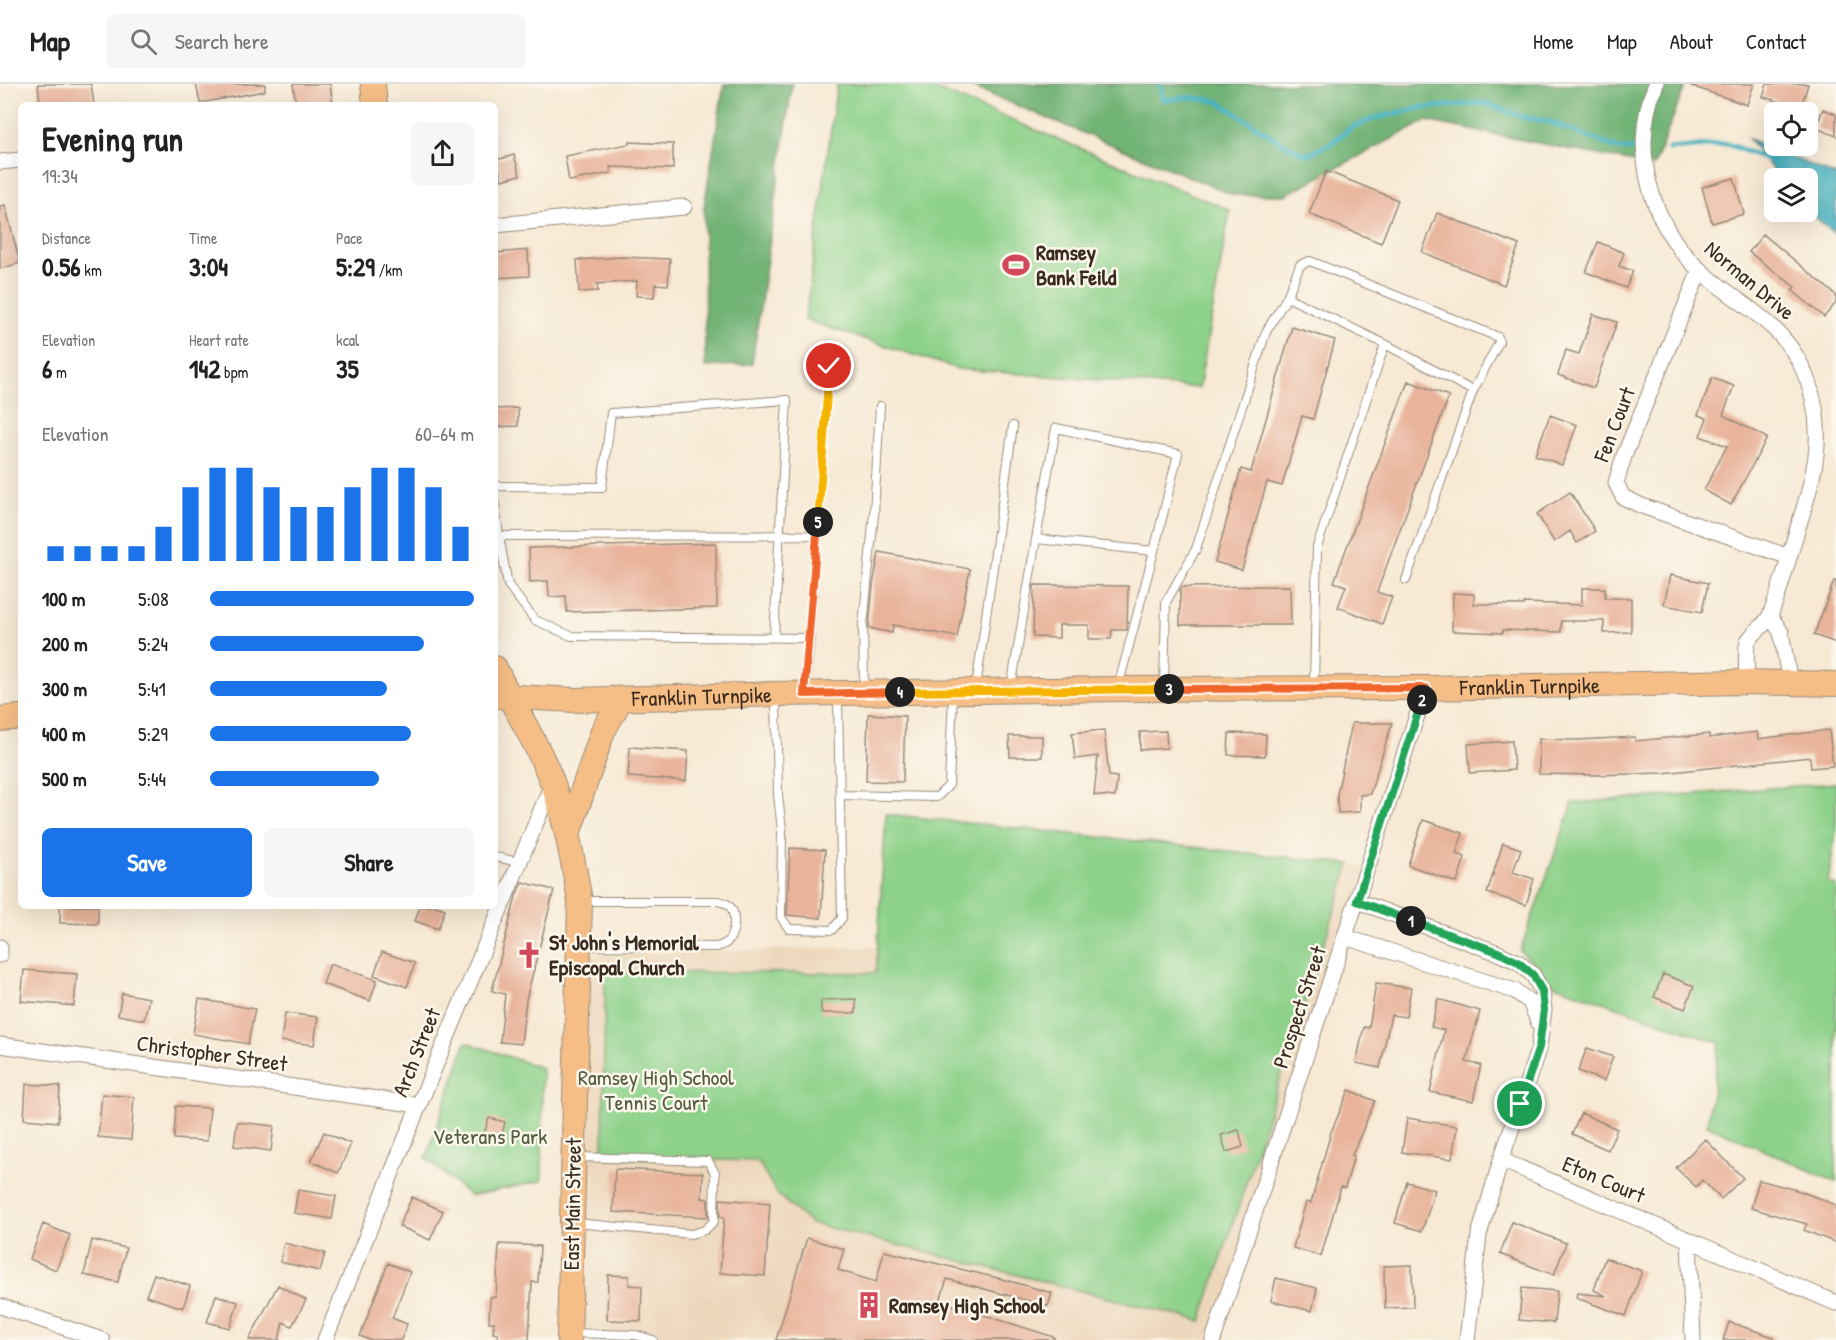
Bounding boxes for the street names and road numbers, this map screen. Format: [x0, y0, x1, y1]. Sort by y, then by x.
street label: Norman Drive [1699, 233, 1802, 327]
street label: Fen Court [1586, 382, 1642, 467]
street label: Franklin Turnpike [1458, 670, 1600, 702]
street label: Franklin Turnpike [630, 679, 773, 713]
street label: Prospect Street [1265, 942, 1333, 1072]
street label: Arch Street [385, 1003, 448, 1101]
street label: Christopher Street [135, 1028, 290, 1078]
street label: East Main Street [556, 1137, 588, 1270]
street label: Eton Court [1558, 1148, 1650, 1210]

